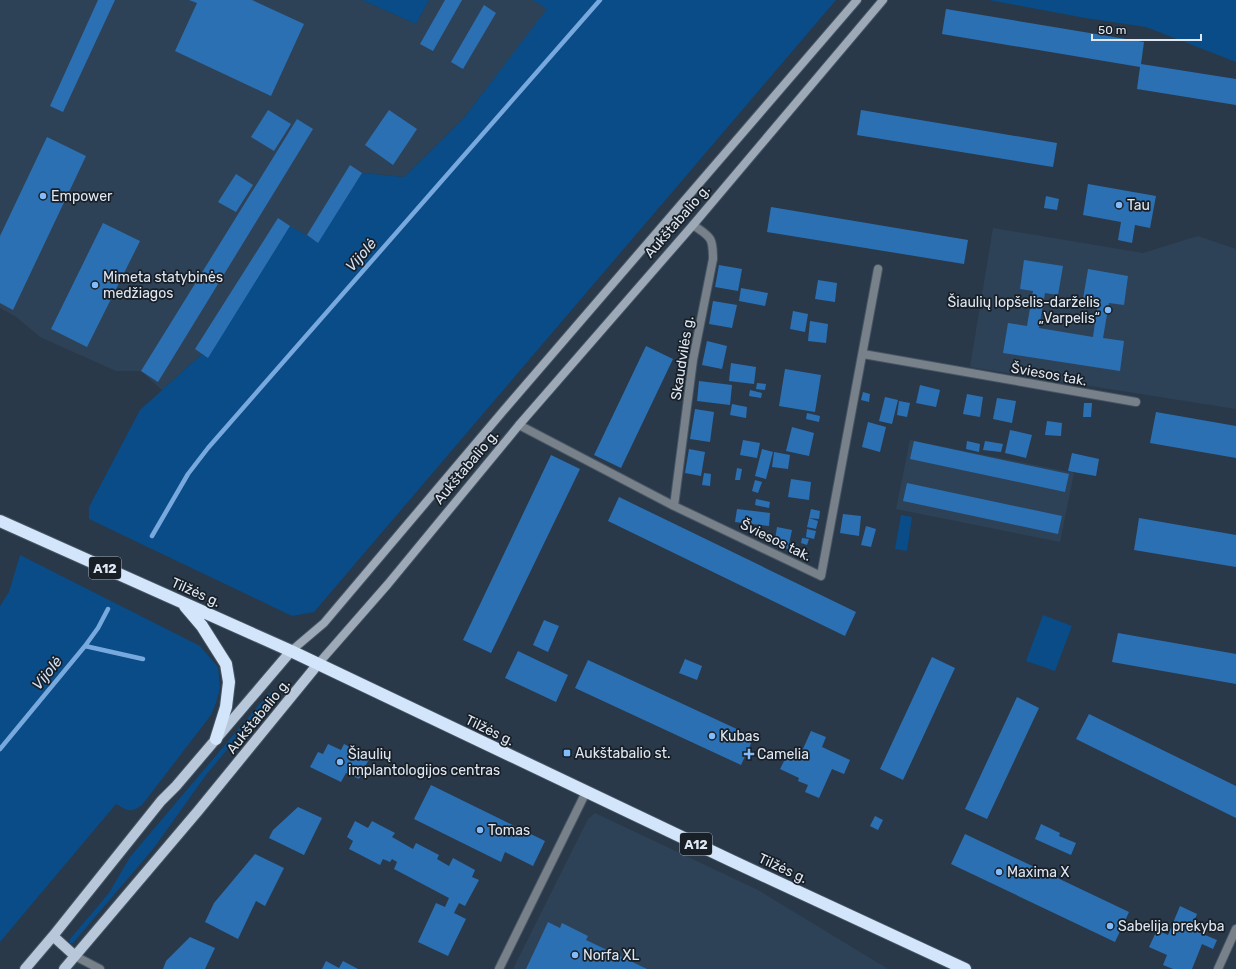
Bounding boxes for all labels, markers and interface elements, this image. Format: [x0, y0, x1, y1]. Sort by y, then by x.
scale bar [1092, 16, 1201, 42]
text: 50 m [1098, 23, 1126, 37]
street label: Aukštabalio g. [641, 181, 714, 261]
place label: Empower [51, 188, 113, 205]
marker: Empower [38, 191, 48, 201]
place label: Tau [1127, 197, 1150, 214]
marker: Tau [1114, 200, 1124, 210]
water label: Vijolė [342, 234, 381, 275]
place label: Mimeta statybinės medžiagos [103, 269, 223, 302]
marker: Mimeta statybinės medžiagos [90, 280, 100, 290]
place label: Šiaulių lopšelis-darželis „Varpelis“ [948, 293, 1100, 327]
marker: Šiaulių lopšelis-darželis „Varpelis“ [1103, 305, 1113, 315]
street label: Skaudvilės g. [667, 315, 698, 401]
street label: Šviesos tak. [1009, 358, 1089, 390]
street label: Aukštabalio g. [431, 427, 502, 508]
street label: Šviesos tak. [737, 515, 815, 565]
road number: A12 [89, 557, 121, 579]
street label: Tilžės g. [168, 574, 223, 611]
water label: Vijolė [28, 652, 66, 693]
street label: Aukštabalio g. [223, 675, 294, 757]
street label: Tilžės g. [463, 711, 517, 750]
place label: Kubas [720, 728, 760, 745]
marker: Kubas [707, 731, 717, 741]
place label: Šiaulių implantologijos centras [348, 745, 500, 779]
place label: Aukštabalio st. [575, 745, 671, 762]
place label: Camelia [757, 746, 809, 763]
marker: Aukštabalio st. [562, 748, 572, 758]
marker: Camelia [744, 749, 754, 759]
marker: Šiaulių implantologijos centras [335, 757, 345, 767]
place label: Tomas [488, 822, 530, 839]
marker: Tomas [475, 825, 485, 835]
road number: A12 [680, 833, 712, 855]
street label: Tilžės g. [756, 850, 810, 887]
place label: Maxima X [1007, 864, 1069, 881]
marker: Maxima X [994, 867, 1004, 877]
place label: Sabelija prekyba [1118, 918, 1225, 935]
marker: Sabelija prekyba [1105, 921, 1115, 931]
place label: Norfa XL [583, 947, 639, 964]
marker: Norfa XL [570, 950, 580, 960]

